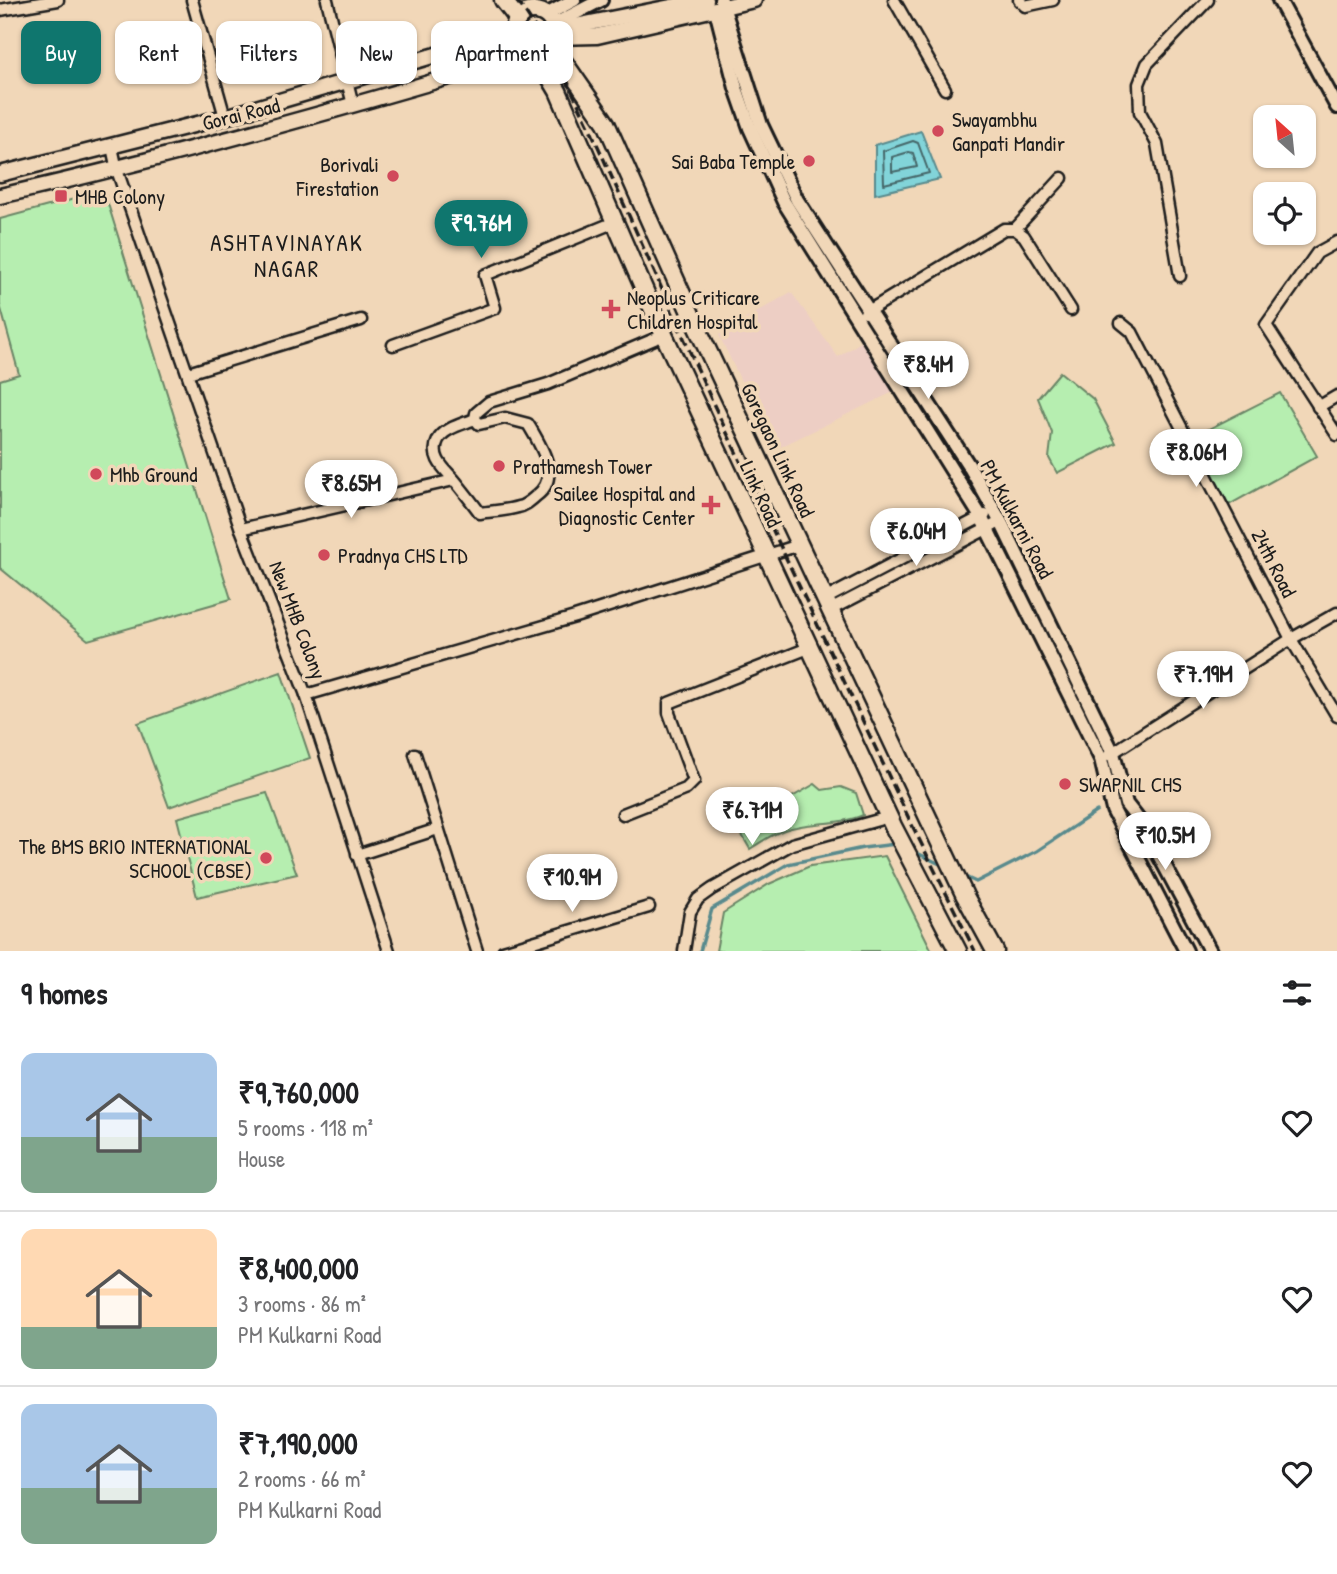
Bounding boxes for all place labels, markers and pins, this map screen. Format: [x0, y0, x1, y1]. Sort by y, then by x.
place label: Swayambhu Ganpati Mandir [952, 105, 1065, 158]
marker: Swayambhu Ganpati Mandir [930, 123, 946, 139]
place label: Sai Baba Temple [672, 147, 795, 176]
place label: Borivali Firestation [296, 150, 379, 203]
marker: Sai Baba Temple [801, 153, 817, 169]
marker: Borivali Firestation [385, 168, 401, 184]
place label: MHB Colony [75, 182, 165, 211]
marker: MHB Colony [53, 188, 69, 204]
pin: ₹9.76M [424, 201, 538, 260]
place label: Neoplus Criticare Children Hospital [627, 283, 760, 336]
marker: Neoplus Criticare Children Hospital [601, 299, 621, 319]
pin: ₹8.4M [879, 342, 977, 401]
pin: ₹8.06M [1139, 430, 1253, 489]
place label: Prathamesh Tower [513, 452, 653, 481]
marker: Prathamesh Tower [491, 458, 507, 474]
place label: Mhb Ground [110, 460, 198, 489]
pin: ₹8.65M [294, 461, 408, 520]
marker: Mhb Ground [88, 466, 104, 482]
place label: Sailee Hospital and Diagnostic Center [553, 479, 695, 532]
marker: Sailee Hospital and Diagnostic Center [701, 495, 721, 515]
pin: ₹6.04M [859, 508, 973, 568]
place label: Pradnya CHS LTD [338, 541, 467, 570]
marker: Pradnya CHS LTD [316, 547, 332, 563]
pin: ₹7.19M [1146, 652, 1260, 711]
place label: SWAPNIL CHS [1079, 770, 1182, 799]
marker: SWAPNIL CHS [1057, 776, 1073, 792]
pin: ₹6.71M [695, 788, 809, 847]
pin: ₹10.5M [1108, 812, 1222, 872]
place label: The BMS BRIO INTERNATIONAL SCHOOL (CBSE) [19, 832, 252, 885]
marker: The BMS BRIO INTERNATIONAL SCHOOL (CBSE) [258, 850, 274, 866]
pin: ₹10.9M [515, 855, 629, 914]

